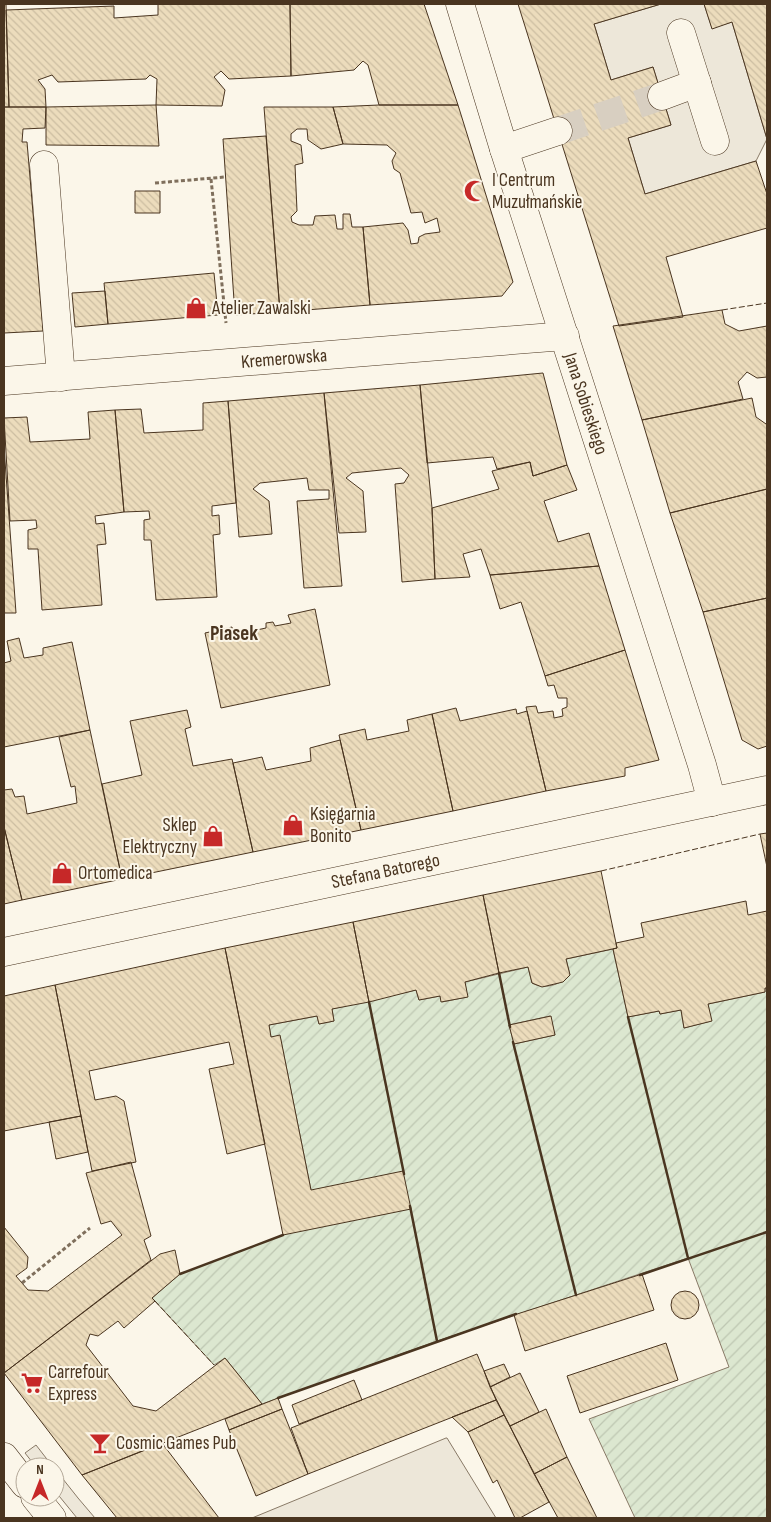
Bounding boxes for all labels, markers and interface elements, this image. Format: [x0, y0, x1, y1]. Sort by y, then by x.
place label: I Centrum Muzułmańskie [492, 169, 582, 214]
mosque icon: I Centrum Muzułmańskie [462, 178, 488, 204]
shop icon: Atelier Zawalski [183, 295, 209, 321]
place label: Atelier Zawalski [211, 297, 311, 320]
street label: Kremerowska [240, 344, 328, 373]
street label: Jana Sobieskiego [558, 349, 613, 457]
district label: Piasek [210, 621, 258, 646]
place label: Księgarnia Bonito [310, 803, 376, 848]
shop icon: Księgarnia Bonito [280, 812, 306, 838]
place label: Sklep Elektryczny [122, 814, 198, 859]
shop icon: Sklep Elektryczny [200, 823, 226, 849]
street label: Stefana Batorego [329, 848, 442, 894]
shop icon: Ortomedica [49, 860, 75, 886]
place label: Ortomedica [78, 862, 153, 885]
place label: Carrefour Express [48, 1361, 109, 1406]
supermarket icon: Carrefour Express [19, 1370, 45, 1396]
bar icon: Cosmic Games Pub [87, 1430, 113, 1456]
place label: Cosmic Games Pub [116, 1432, 236, 1455]
north arrow [15, 1457, 65, 1507]
text: N [36, 1461, 44, 1478]

